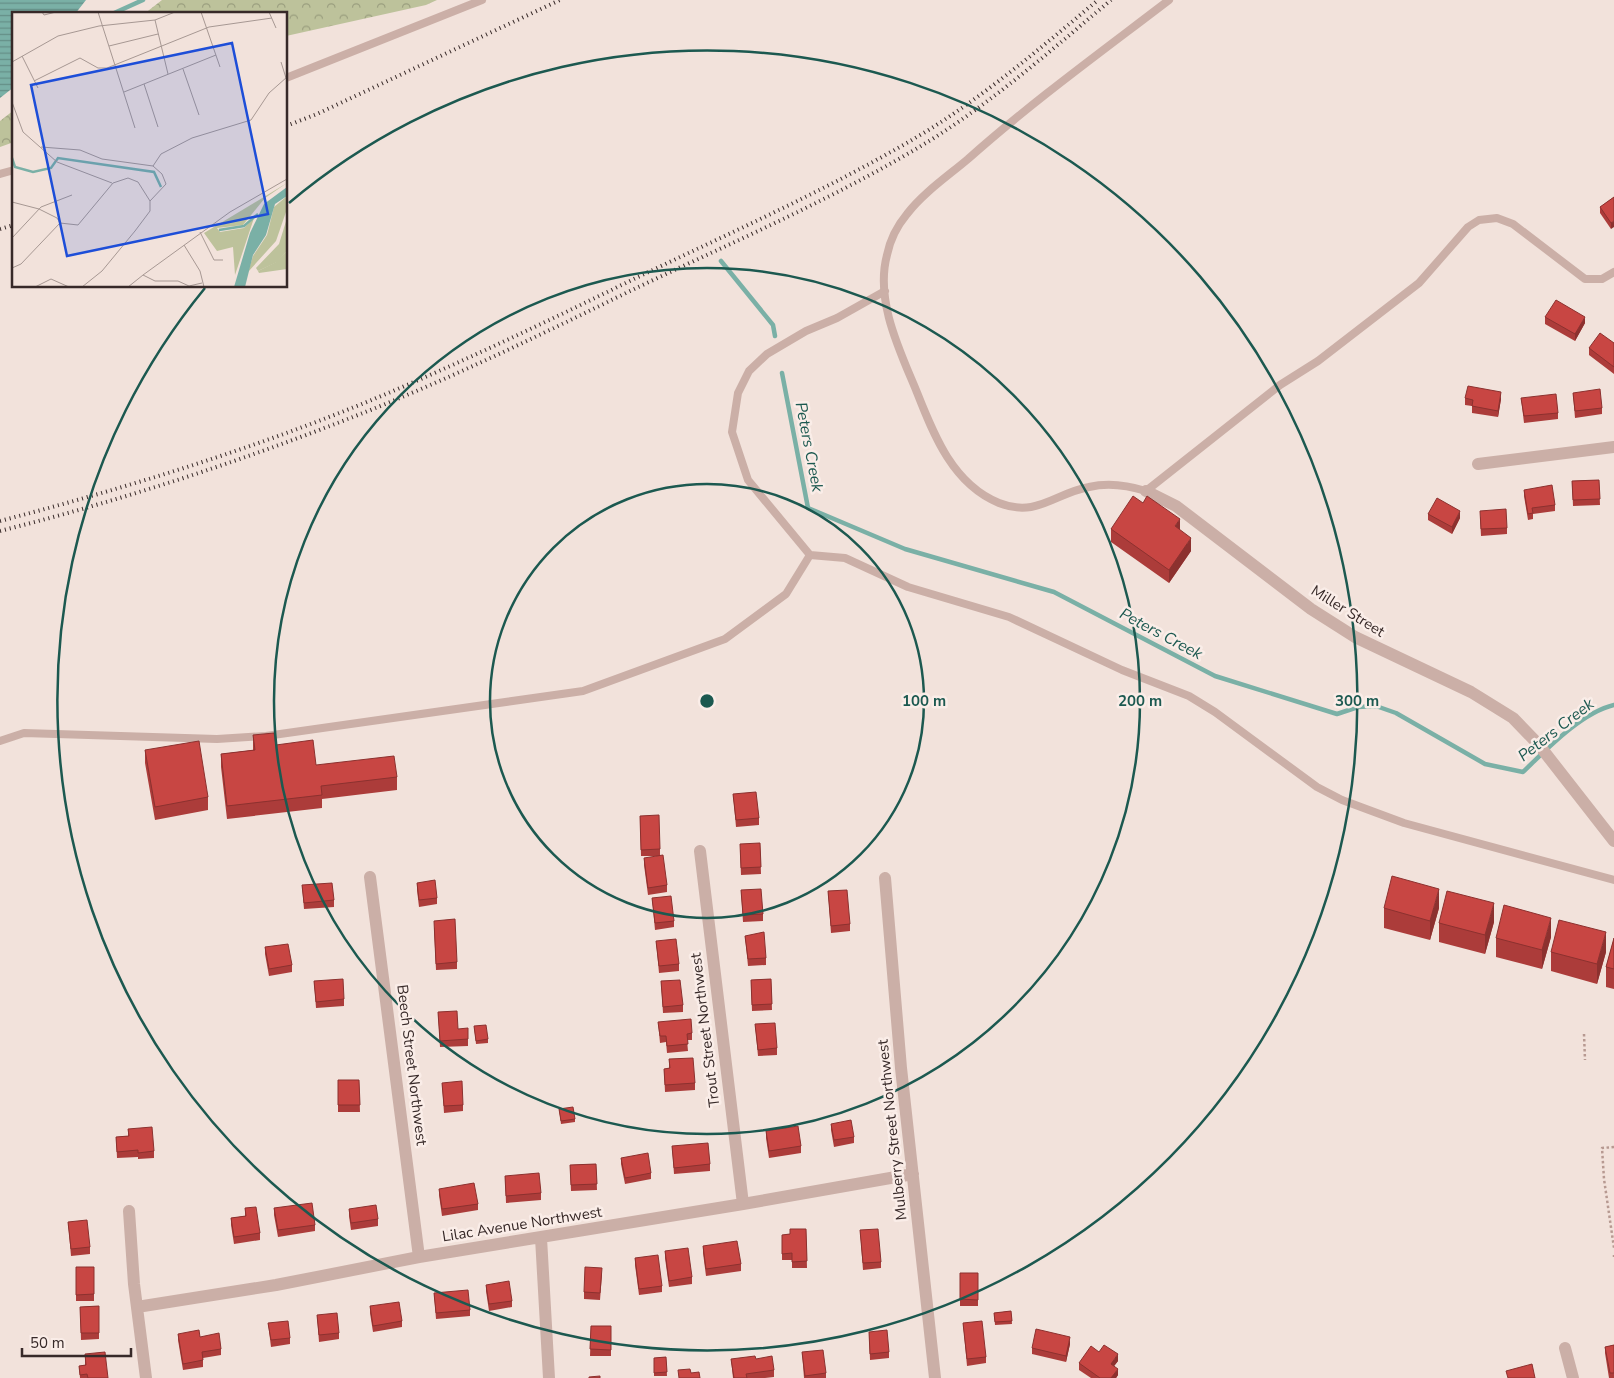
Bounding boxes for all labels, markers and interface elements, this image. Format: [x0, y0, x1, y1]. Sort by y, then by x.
inset map [12, 12, 288, 288]
water label: Peters Creek [790, 400, 829, 495]
street label: Miller Street [1307, 580, 1389, 642]
water label: Peters Creek [1116, 603, 1207, 666]
text: 100 m [902, 691, 946, 711]
text: 200 m [1118, 691, 1162, 711]
text: 300 m [1335, 691, 1379, 711]
centre of rings [698, 692, 716, 710]
water label: Peters Creek [1513, 693, 1599, 767]
street label: Trout Street Northwest [686, 951, 724, 1108]
street label: Beech Street Northwest [392, 983, 432, 1147]
street label: Mulberry Street Northwest [872, 1038, 911, 1221]
street label: Lilac Avenue Northwest [441, 1201, 604, 1247]
scale bar [22, 1326, 131, 1358]
text: 50 m [30, 1333, 65, 1353]

